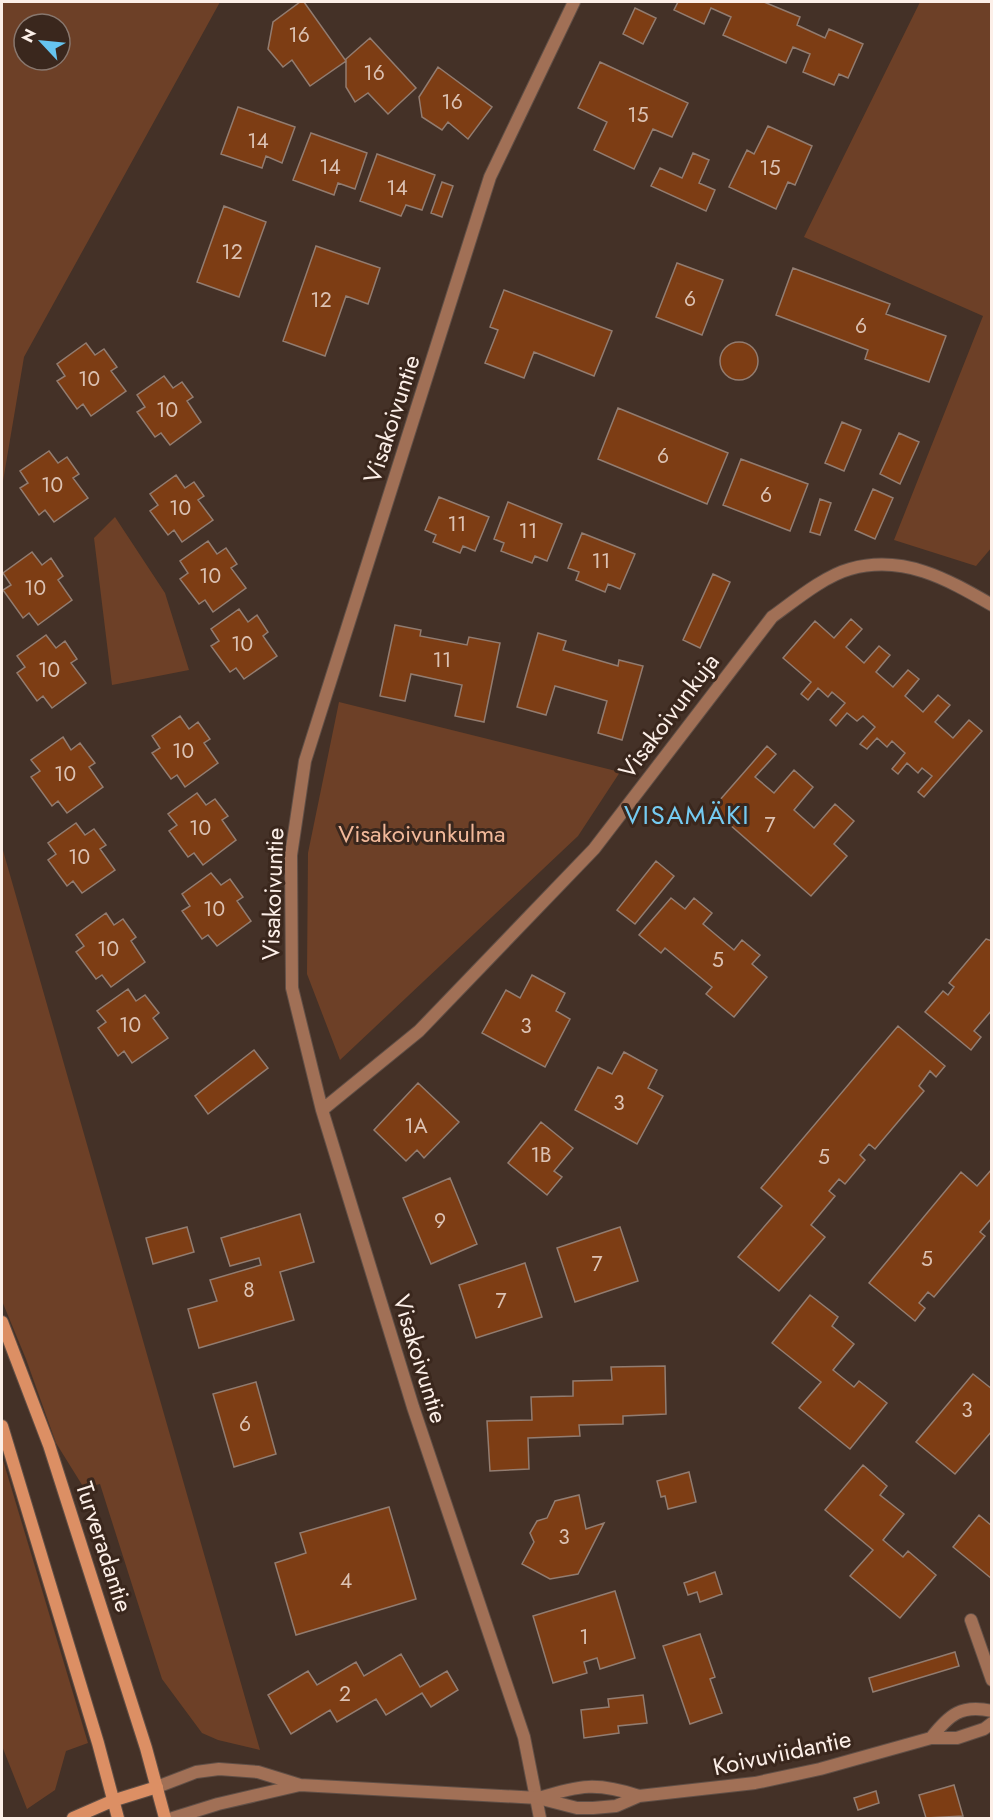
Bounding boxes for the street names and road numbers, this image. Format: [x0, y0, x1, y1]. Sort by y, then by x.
street label: Visakoivuntie [354, 350, 429, 487]
street label: Visakoivunkuja [610, 646, 727, 786]
street label: Visakoivuntie [253, 827, 292, 961]
street label: Visakoivuntie [384, 1290, 457, 1428]
street label: Turveradantie [67, 1477, 142, 1617]
street label: Koivuviidantie [710, 1721, 854, 1784]

